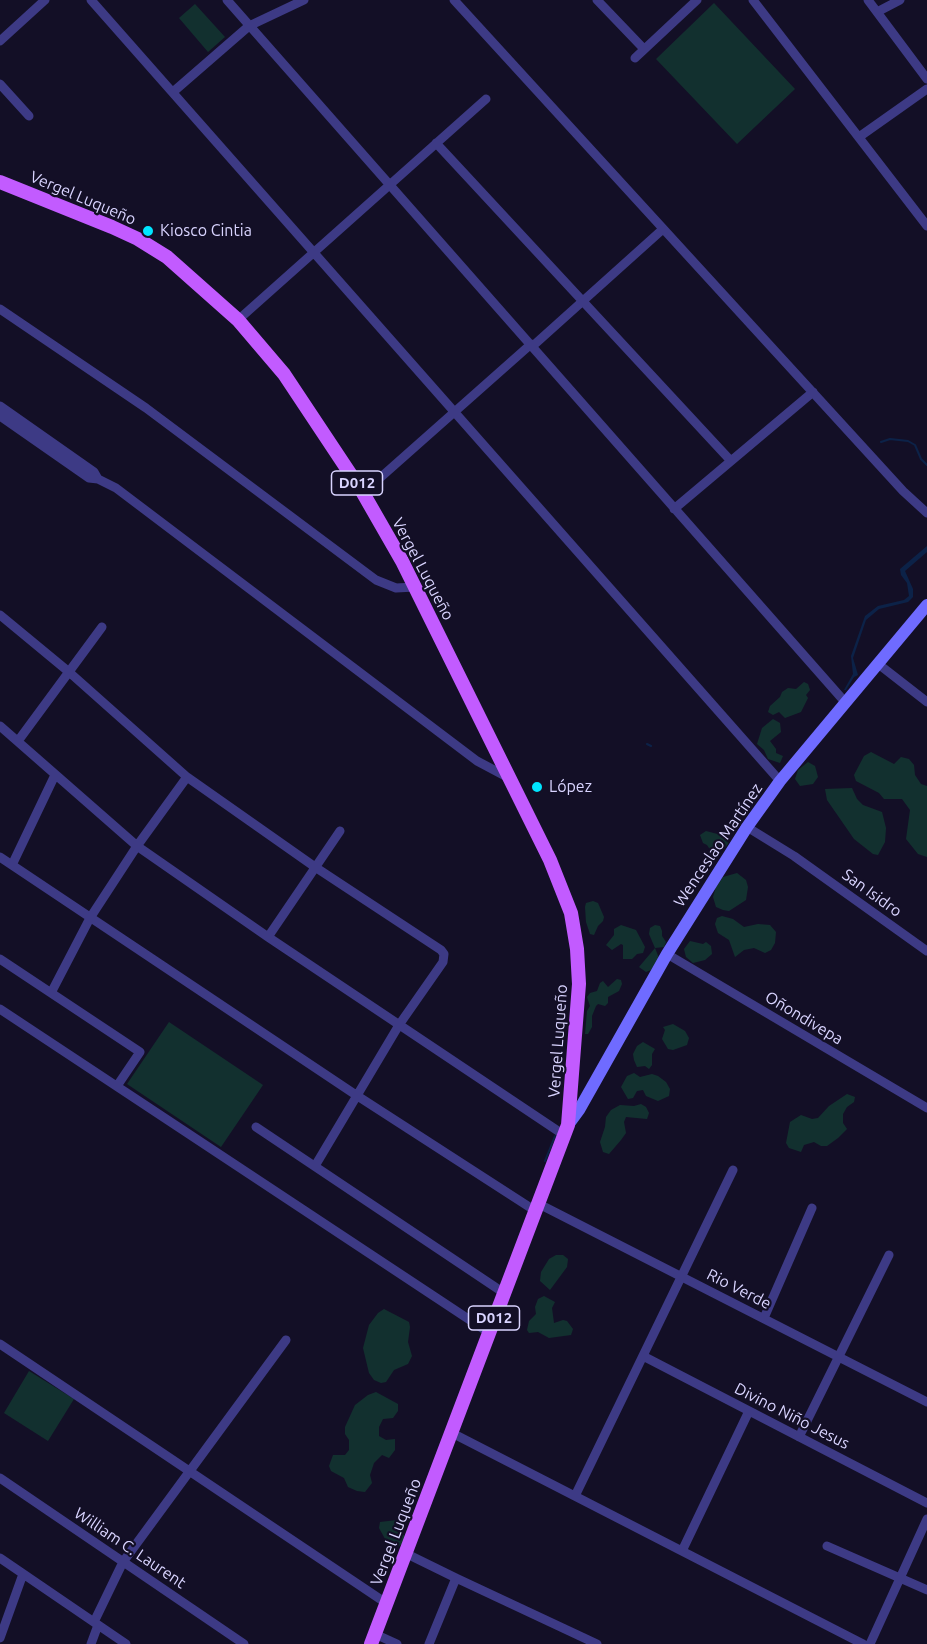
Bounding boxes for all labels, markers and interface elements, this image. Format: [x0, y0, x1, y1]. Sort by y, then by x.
street label: Vergel Luqueño [27, 167, 139, 229]
place label: Kiosco Cintia [160, 221, 252, 241]
marker: Kiosco Cintia [141, 224, 155, 238]
road number: D012 [332, 471, 382, 495]
street label: Vergel Luqueño [388, 514, 458, 624]
place label: López [549, 777, 592, 797]
marker: López [530, 780, 544, 794]
street label: Wenceslao Martínez [670, 780, 766, 910]
street label: San Isidro [838, 865, 906, 921]
street label: Vergel Luqueño [544, 984, 572, 1098]
street label: Oñondivepa [762, 987, 846, 1049]
street label: Rio Verde [704, 1265, 774, 1313]
road number: D012 [468, 1306, 520, 1330]
street label: Divino Niño Jesus [731, 1379, 853, 1453]
street label: Vergel Luqueño [367, 1476, 425, 1588]
street label: William C. Laurent [71, 1504, 189, 1592]

